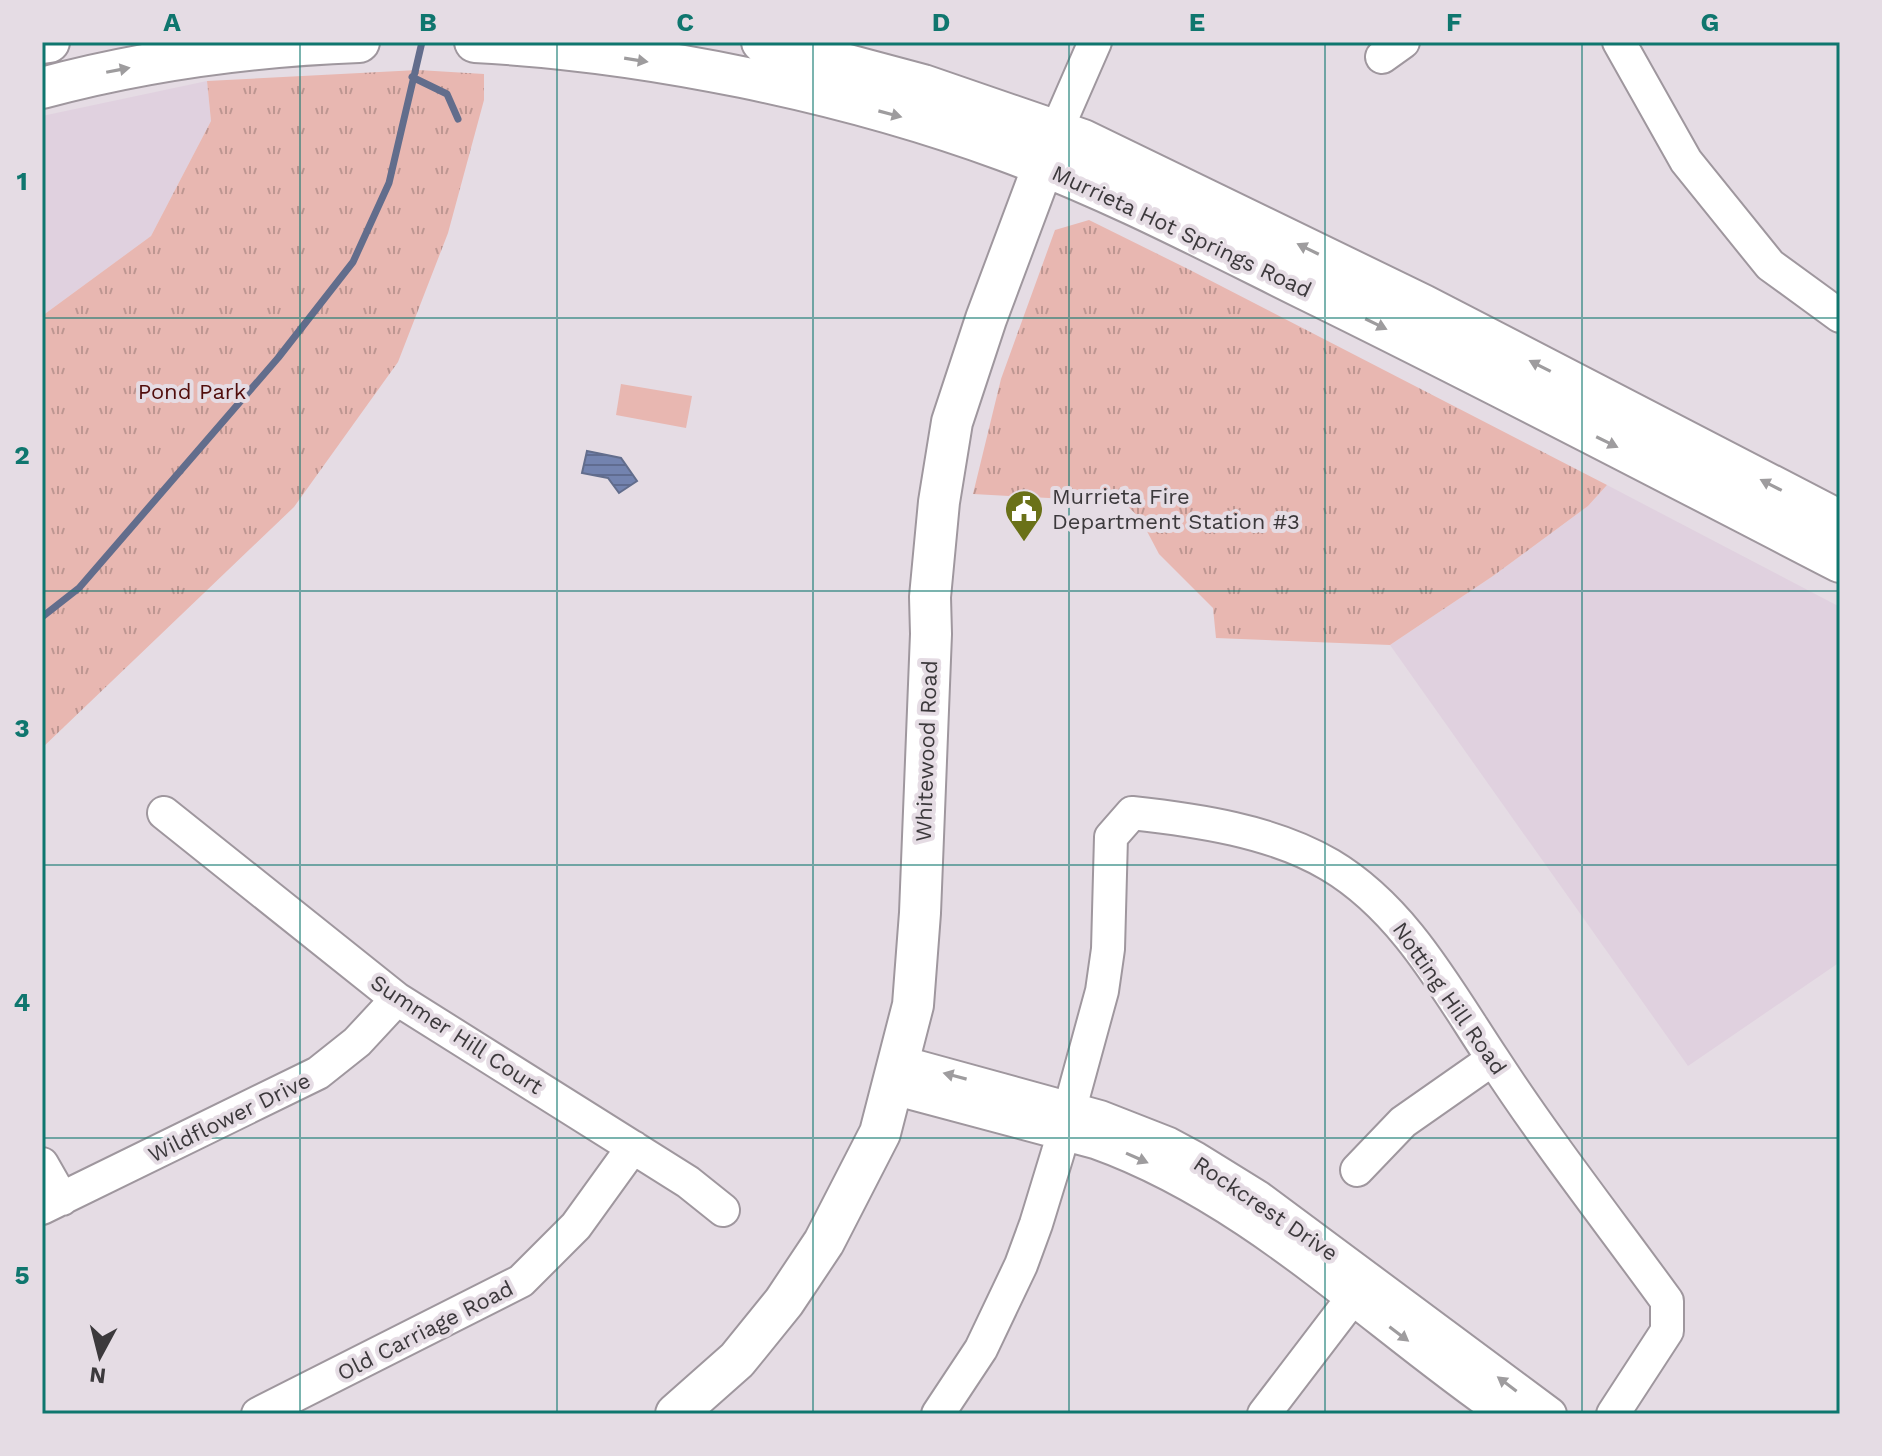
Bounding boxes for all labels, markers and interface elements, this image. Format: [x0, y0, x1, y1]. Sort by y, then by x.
text: A [163, 7, 181, 37]
text: B [419, 7, 437, 37]
text: C [676, 7, 694, 37]
text: D [932, 7, 950, 37]
text: E [1189, 7, 1205, 37]
text: F [1446, 7, 1462, 37]
text: G [1701, 7, 1719, 37]
one-way arrow [624, 54, 649, 66]
one-way arrow [106, 63, 131, 76]
one-way arrow [877, 108, 902, 120]
street label: Murrieta Hot Springs Road [1048, 160, 1316, 303]
text: 1 [16, 166, 28, 196]
one-way arrow [1296, 242, 1319, 255]
one-way arrow [1364, 317, 1387, 331]
one-way arrow [1528, 359, 1551, 372]
park label: Pond Park [138, 379, 246, 404]
one-way arrow [1596, 436, 1619, 449]
text: 2 [14, 440, 30, 470]
one-way arrow [1759, 479, 1782, 492]
place label: Murrieta Fire Department Station #3 [1052, 484, 1300, 534]
public building icon: Murrieta Fire Department Station #3 [1003, 488, 1045, 543]
street label: Whitewood Road [911, 660, 942, 842]
text: 3 [14, 713, 30, 743]
street label: Notting Hill Road [1388, 917, 1512, 1079]
street label: Summer Hill Court [366, 970, 547, 1099]
text: 4 [14, 987, 31, 1017]
street label: Wildflower Drive [144, 1067, 314, 1168]
one-way arrow [943, 1070, 968, 1082]
street label: Rockcrest Drive [1189, 1151, 1343, 1266]
one-way arrow [1125, 1152, 1149, 1165]
text: 5 [14, 1260, 30, 1290]
street label: Old Carriage Road [333, 1275, 517, 1386]
north arrow [60, 1316, 140, 1396]
one-way arrow [1389, 1326, 1409, 1342]
text: N [88, 1362, 107, 1389]
one-way arrow [1496, 1377, 1517, 1392]

